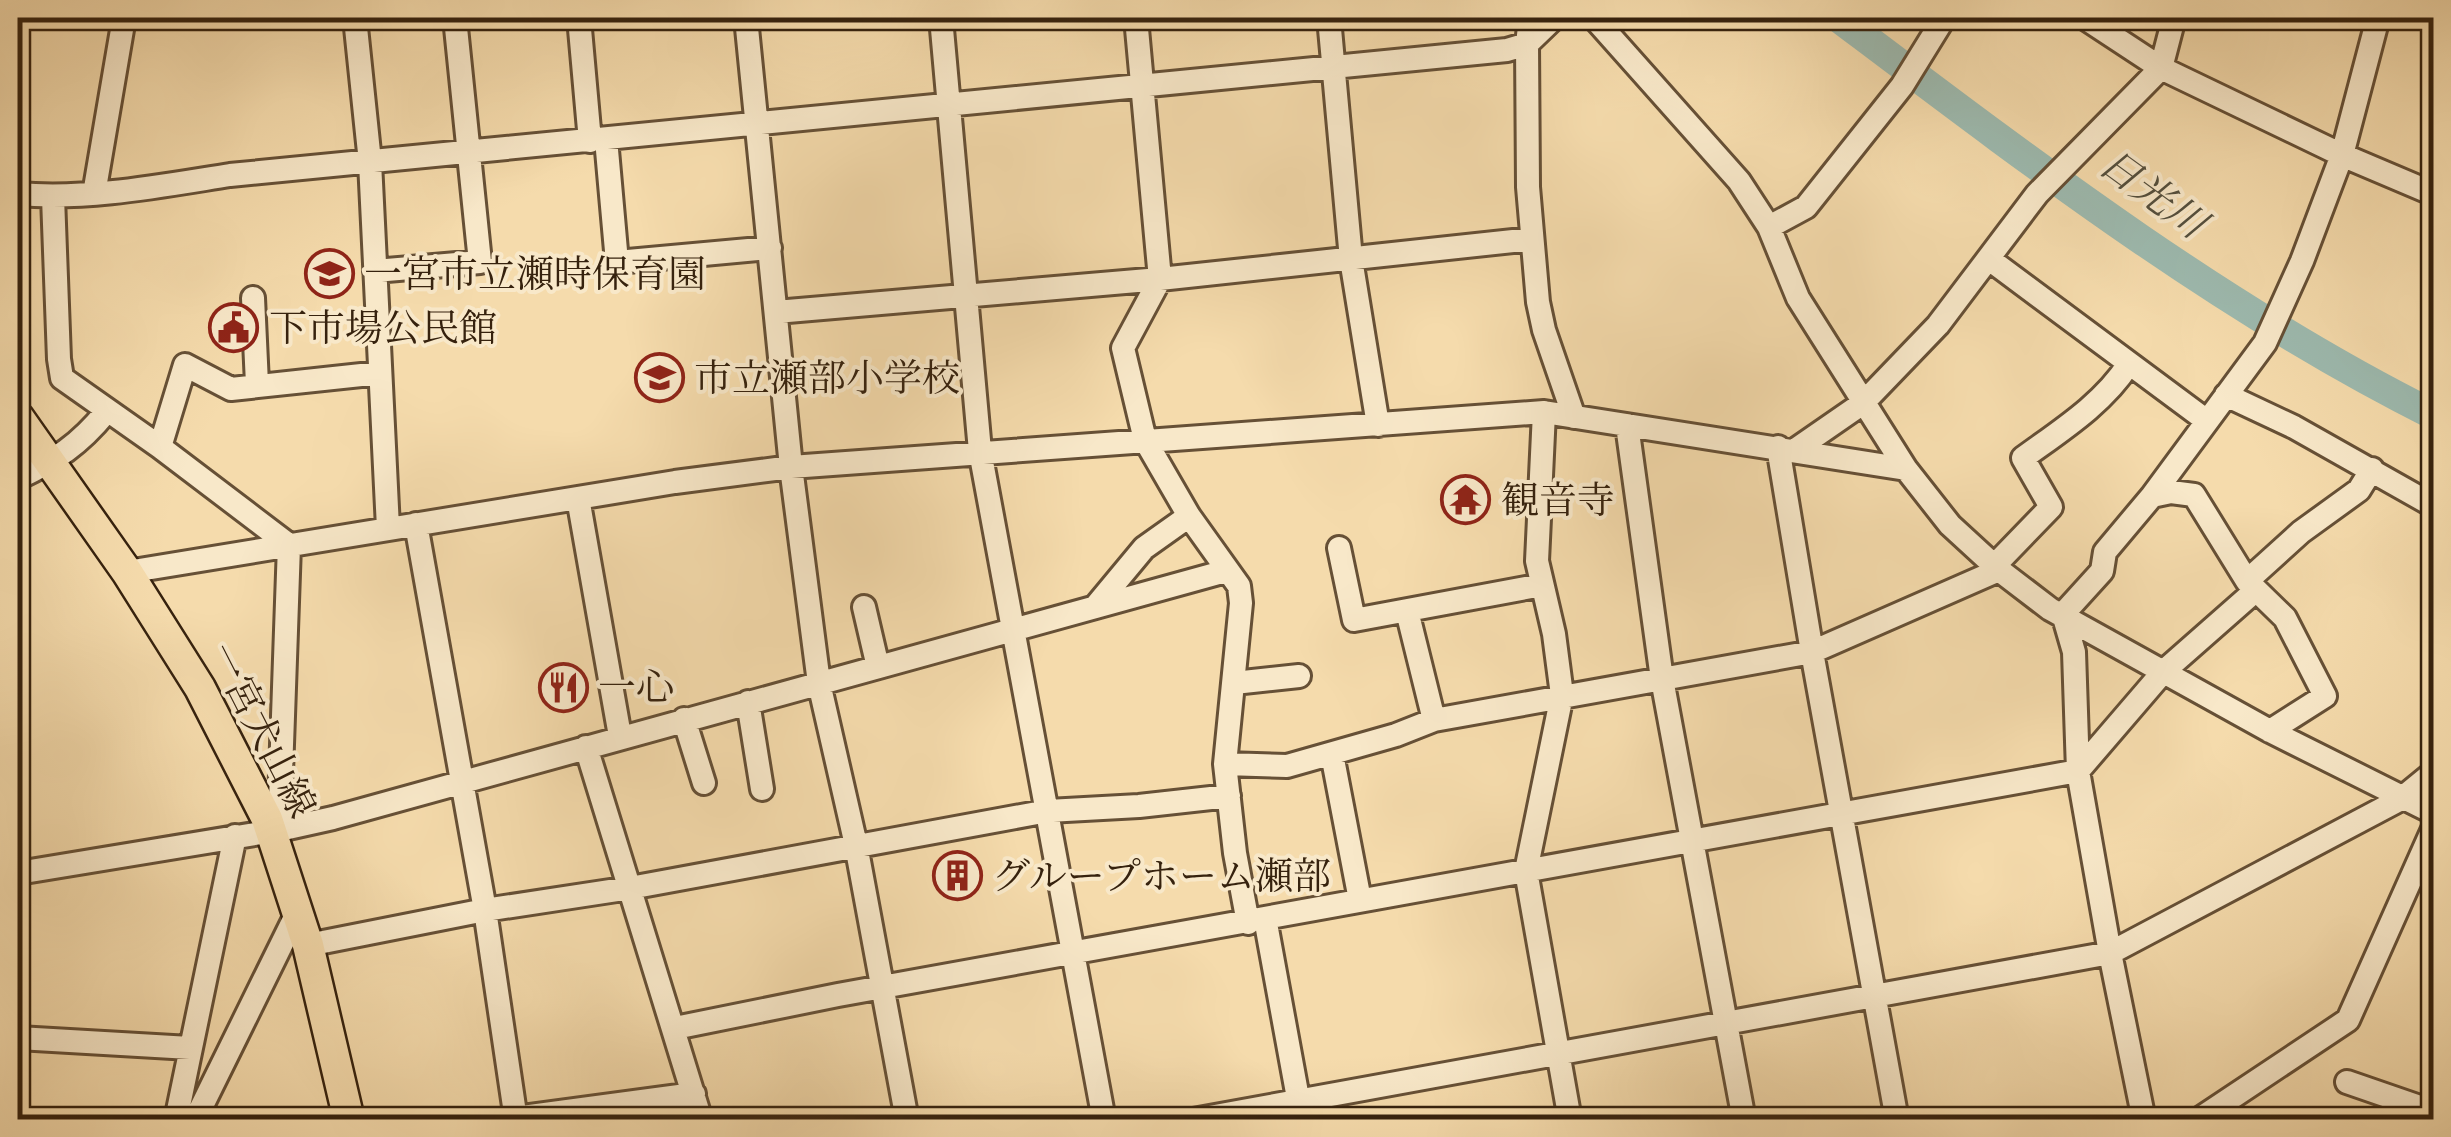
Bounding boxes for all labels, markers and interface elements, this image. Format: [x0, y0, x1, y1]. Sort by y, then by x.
water label: 日光川 [2089, 139, 2218, 252]
school or university icon: 一宮市立瀬時保育園 [303, 248, 355, 300]
place label: 一宮市立瀬時保育園 [364, 252, 706, 299]
public building icon: 下市場公民館 [208, 302, 260, 354]
place label: 下市場公民館 [269, 306, 497, 353]
school or university icon: 市立瀬部小学校 [633, 352, 685, 404]
place label: 市立瀬部小学校 [694, 356, 960, 403]
temple icon: 観音寺 [1440, 474, 1492, 526]
place label: 観音寺 [1501, 478, 1615, 525]
street label: 一宮犬山線 [197, 635, 325, 826]
restaurant icon: 一心 [537, 661, 589, 713]
place label: 一心 [598, 665, 674, 712]
building icon: グループホーム瀬部 [931, 850, 983, 902]
place label: グループホーム瀬部 [992, 854, 1331, 901]

